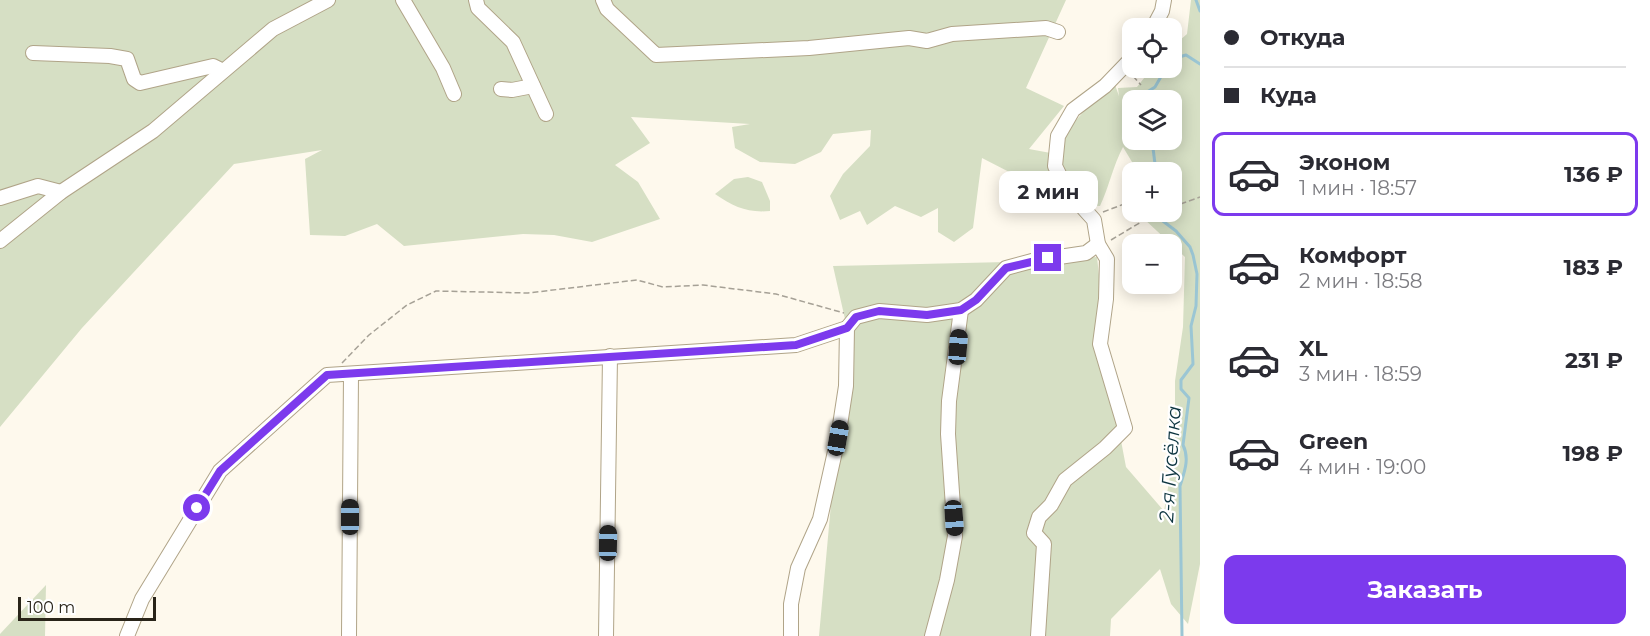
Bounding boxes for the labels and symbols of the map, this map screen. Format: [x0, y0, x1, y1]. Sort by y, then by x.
callout: 2 мин [998, 171, 1098, 213]
route end [1034, 244, 1061, 271]
car [947, 328, 969, 366]
water label: 2-я Гусёлка [1154, 405, 1186, 524]
car [826, 419, 850, 457]
route start [183, 494, 210, 521]
car [341, 499, 359, 535]
car [944, 499, 964, 537]
car [599, 525, 617, 561]
scale bar [18, 594, 156, 622]

